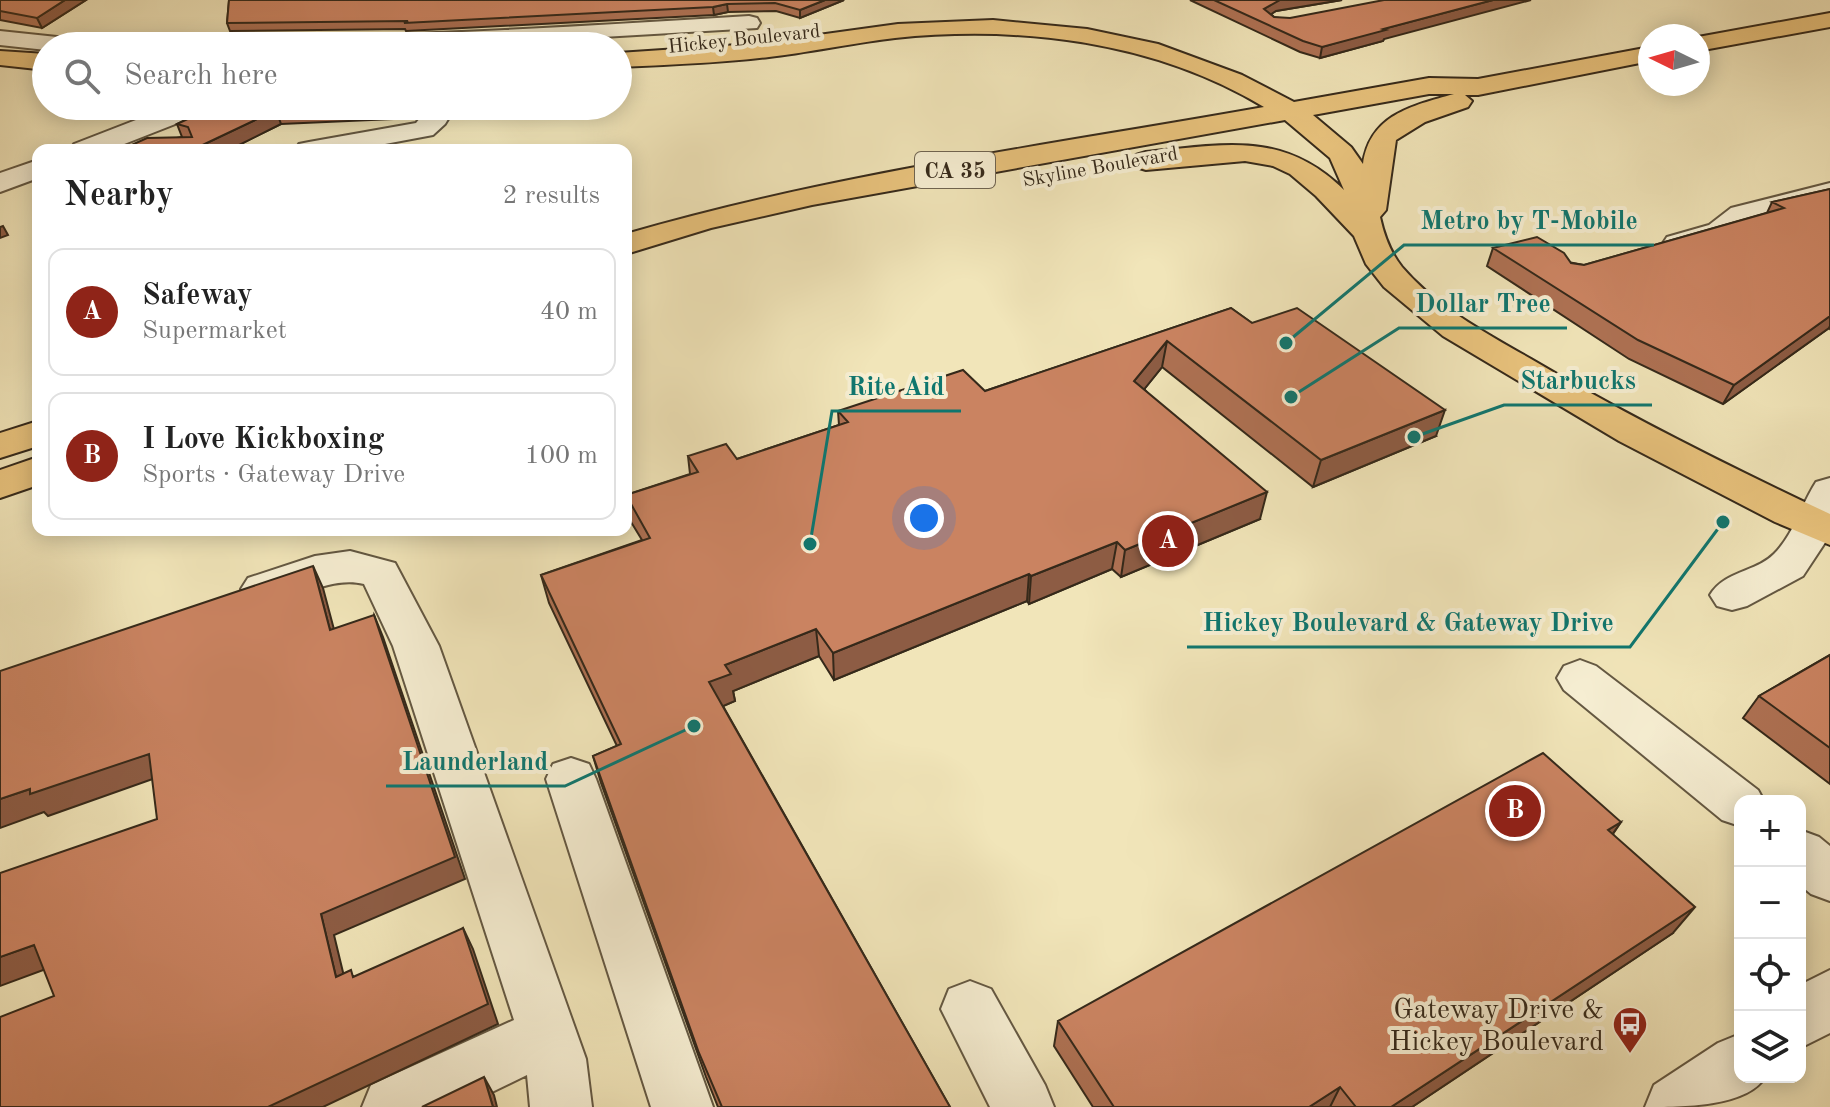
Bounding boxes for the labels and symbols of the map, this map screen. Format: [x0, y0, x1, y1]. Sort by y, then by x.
street label: Hickey Boulevard [667, 22, 821, 58]
north arrow [1638, 24, 1710, 96]
street label: Skyline Boulevard [1021, 144, 1180, 191]
road number: CA 35 [915, 152, 995, 188]
callout: Metro by T-Mobile [1404, 195, 1654, 245]
text: Metro by T-Mobile [1420, 209, 1638, 235]
callout: Dollar Tree [1399, 278, 1567, 328]
text: Dollar Tree [1415, 292, 1551, 318]
callout: Starbucks [1504, 355, 1652, 405]
callout: Rite Aid [832, 361, 961, 411]
text: Starbucks [1520, 369, 1636, 395]
text: Rite Aid [848, 375, 944, 401]
your location [904, 498, 944, 538]
pin: A [1142, 511, 1194, 571]
callout: Hickey Boulevard & Gateway Drive [1187, 597, 1630, 647]
text: Hickey Boulevard & Gateway Drive [1202, 611, 1614, 637]
callout: Launderland [386, 736, 565, 786]
text: Launderland [402, 750, 548, 776]
pin: B [1489, 781, 1541, 841]
place label: Gateway Drive & Hickey Boulevard [1390, 997, 1604, 1057]
bus stop icon: Gateway Drive & Hickey Boulevard [1611, 1005, 1649, 1055]

